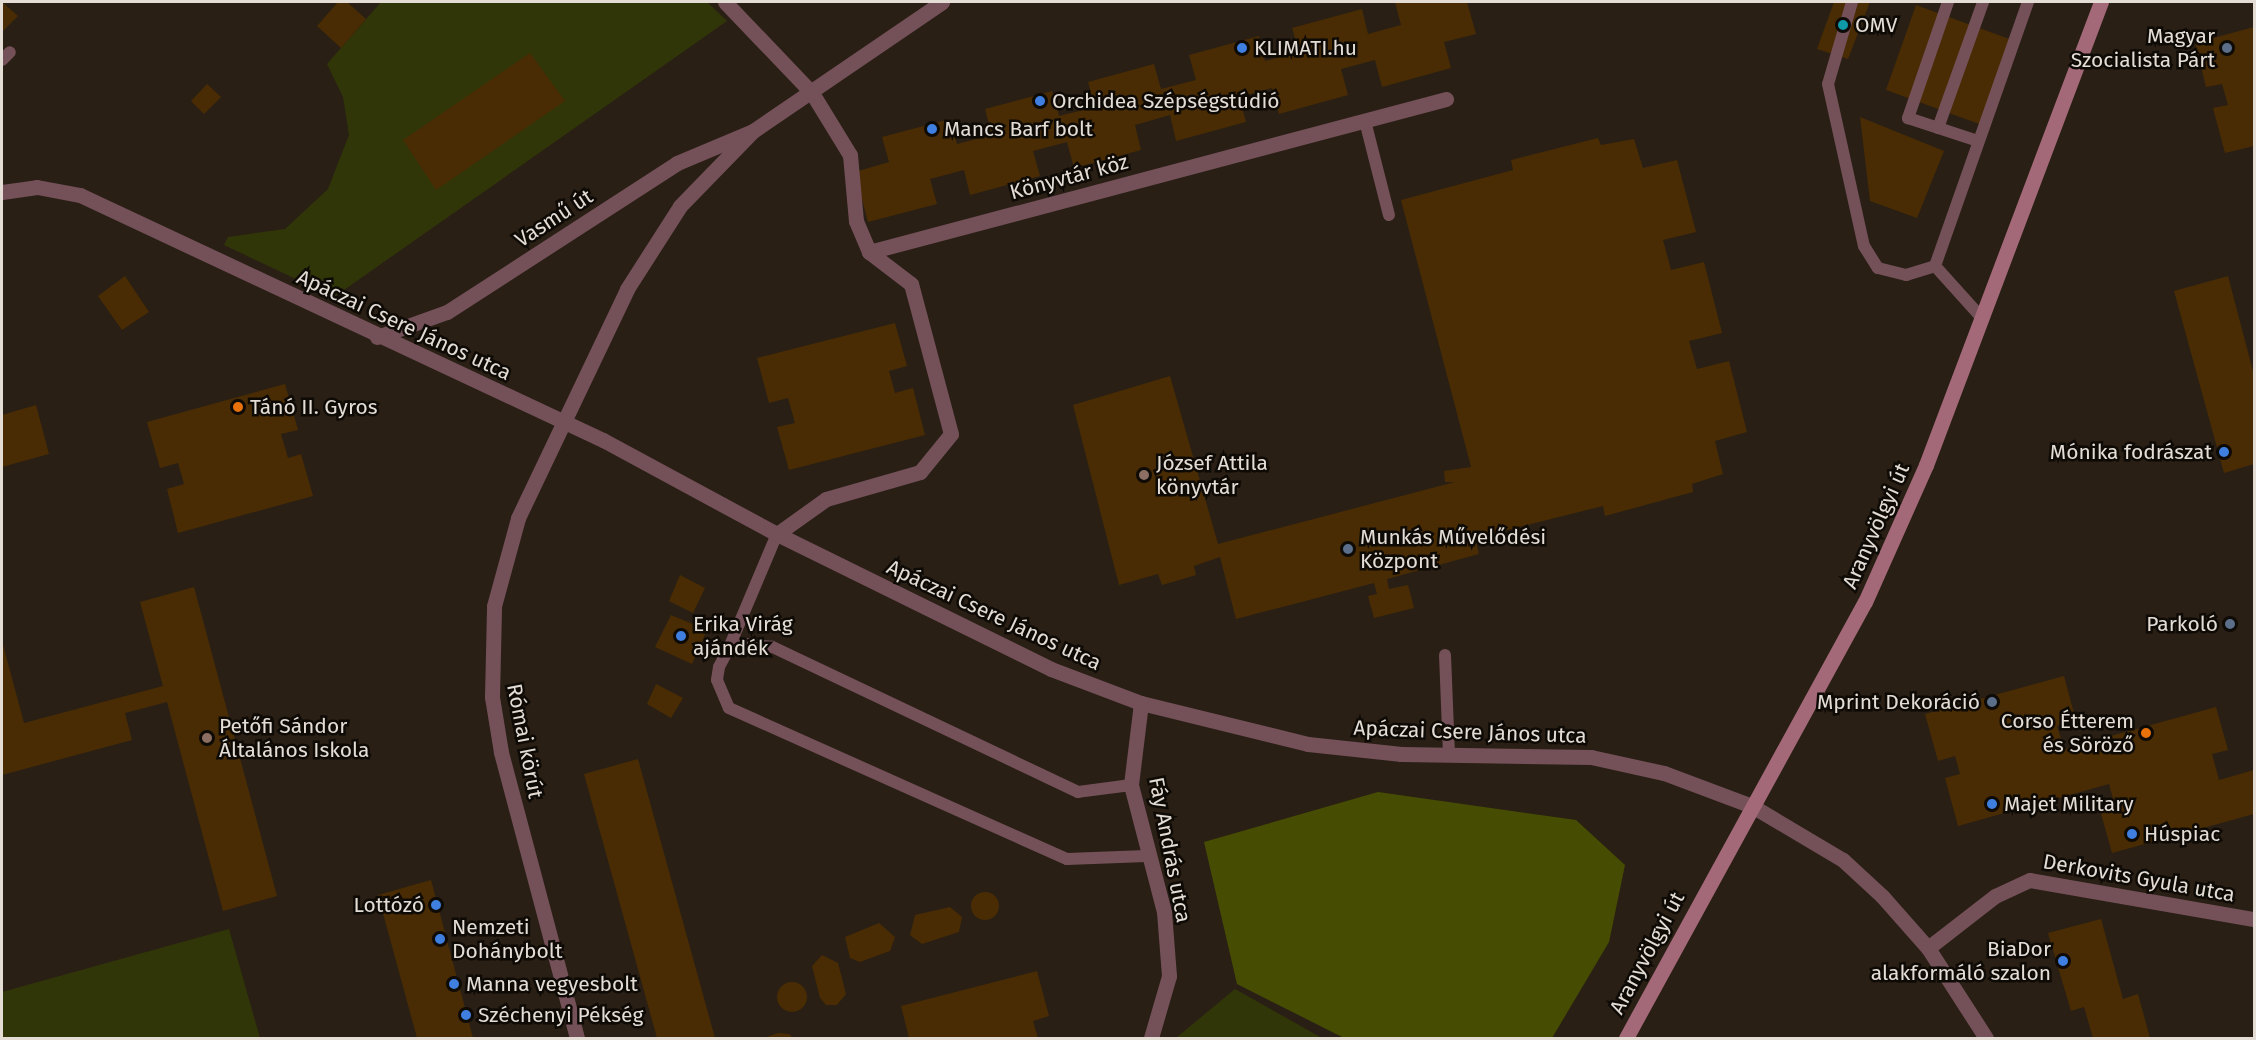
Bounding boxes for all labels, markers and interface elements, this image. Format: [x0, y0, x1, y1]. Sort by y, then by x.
place label: OMV [1855, 12, 1897, 38]
marker: OMV [1836, 18, 1850, 32]
place label: Magyar Szocialista Párt [2071, 23, 2215, 73]
place label: KLIMATI.hu [1254, 35, 1357, 61]
marker: KLIMATI.hu [1235, 41, 1249, 55]
marker: Magyar Szocialista Párt [2220, 41, 2234, 55]
place label: Orchidea Szépségstúdió [1052, 88, 1280, 114]
marker: Orchidea Szépségstúdió [1033, 94, 1047, 108]
place label: Mancs Barf bolt [944, 116, 1093, 142]
marker: Mancs Barf bolt [925, 122, 939, 136]
street label: Könyvtár köz [1007, 149, 1131, 205]
street label: Vasmű út [510, 184, 598, 252]
street label: Apáczai Csere János utca [293, 264, 515, 386]
place label: Tánó II. Gyros [250, 394, 377, 420]
marker: Tánó II. Gyros [231, 400, 245, 414]
place label: Mónika fodrászat [2050, 439, 2212, 465]
marker: Mónika fodrászat [2217, 445, 2231, 459]
place label: József Attila könyvtár [1156, 450, 1268, 500]
street label: Aranyvölgyi út [1837, 459, 1915, 593]
marker: József Attila könyvtár [1137, 468, 1151, 482]
place label: Munkás Művelődési Központ [1360, 524, 1546, 574]
marker: Munkás Művelődési Központ [1341, 542, 1355, 556]
street label: Apáczai Csere János utca [883, 554, 1105, 676]
place label: Erika Virág ajándék [693, 611, 793, 661]
place label: Parkoló [2146, 611, 2218, 637]
marker: Parkoló [2223, 617, 2237, 631]
marker: Erika Virág ajándék [674, 629, 688, 643]
street label: Római körút [502, 682, 548, 800]
place label: Mprint Dekoráció [1817, 689, 1980, 715]
marker: Mprint Dekoráció [1985, 695, 1999, 709]
place label: Corso Étterem és Söröző [2001, 708, 2134, 758]
place label: Petőfi Sándor Általános Iskola [219, 713, 370, 763]
street label: Apáczai Csere János utca [1353, 715, 1587, 749]
marker: Corso Étterem és Söröző [2139, 726, 2153, 740]
marker: Petőfi Sándor Általános Iskola [200, 731, 214, 745]
street label: Fáy András utca [1144, 775, 1196, 925]
place label: Majet Military [2004, 791, 2134, 817]
marker: Majet Military [1985, 797, 1999, 811]
place label: Húspiac [2144, 821, 2220, 847]
marker: Húspiac [2125, 827, 2139, 841]
street label: Derkovits Gyula utca [2041, 849, 2237, 907]
street label: Aranyvölgyi út [1604, 888, 1690, 1018]
place label: Lottózó [354, 892, 424, 918]
marker: Lottózó [429, 898, 443, 912]
place label: Nemzeti Dohánybolt [452, 914, 562, 964]
marker: Nemzeti Dohánybolt [433, 932, 447, 946]
place label: BiaDor alakformáló szalon [1871, 936, 2051, 986]
marker: BiaDor alakformáló szalon [2056, 954, 2070, 968]
place label: Manna vegyesbolt [466, 971, 638, 997]
marker: Manna vegyesbolt [447, 977, 461, 991]
place label: Széchenyi Pékség [478, 1002, 643, 1028]
marker: Széchenyi Pékség [459, 1008, 473, 1022]

